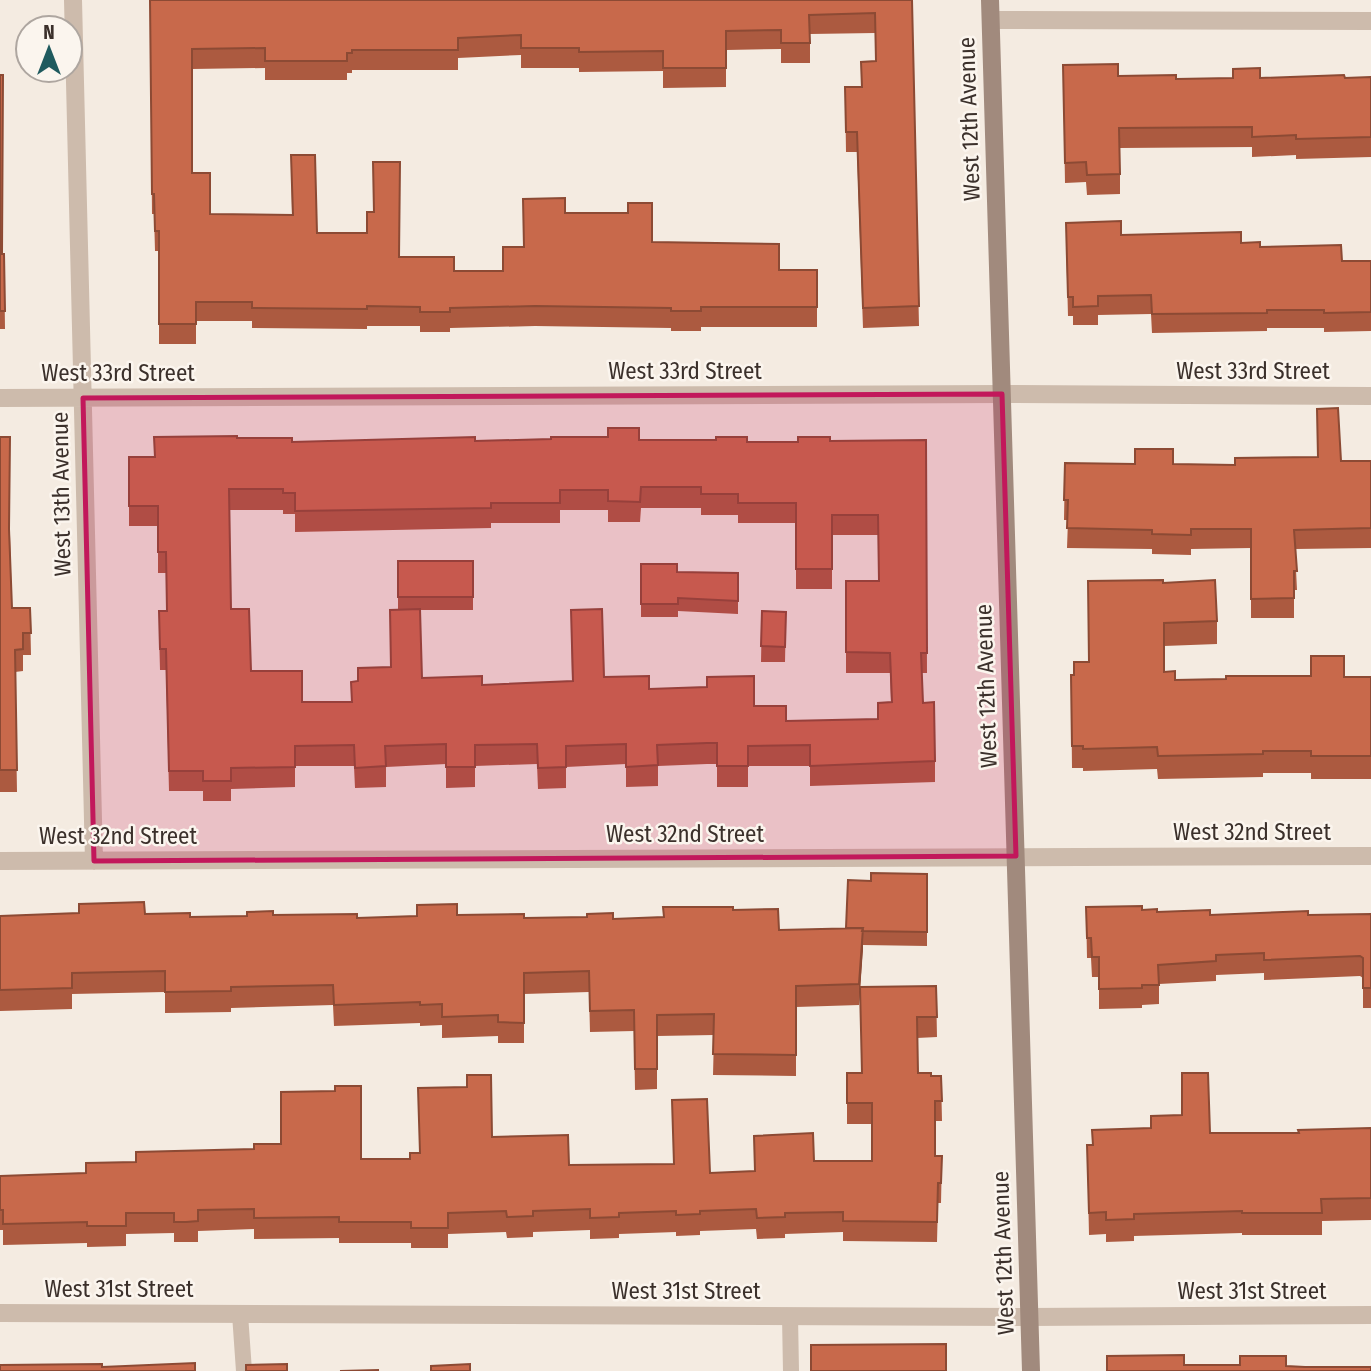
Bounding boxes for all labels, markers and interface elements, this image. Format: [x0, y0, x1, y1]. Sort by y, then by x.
north arrow [14, 14, 84, 84]
text: N [43, 21, 55, 44]
street label: West 12th Avenue [952, 36, 986, 202]
street label: West 33rd Street [608, 357, 762, 385]
street label: West 33rd Street [1176, 357, 1330, 385]
street label: West 33rd Street [41, 359, 195, 387]
street label: West 13th Avenue [46, 411, 76, 577]
street label: West 12th Avenue [969, 603, 1003, 769]
street label: West 32nd Street [1173, 818, 1331, 846]
street label: West 32nd Street [606, 820, 764, 848]
street label: West 32nd Street [39, 822, 197, 850]
street label: West 12th Avenue [986, 1170, 1020, 1336]
street label: West 31st Street [44, 1275, 194, 1303]
street label: West 31st Street [611, 1277, 761, 1305]
street label: West 31st Street [1177, 1277, 1327, 1305]

